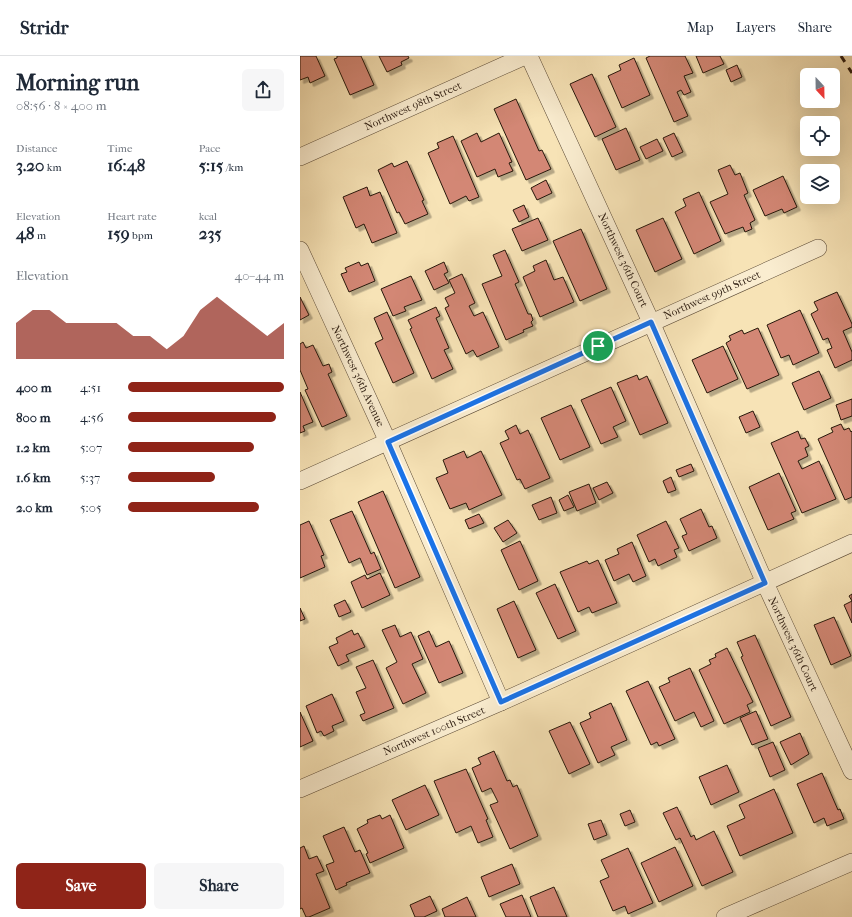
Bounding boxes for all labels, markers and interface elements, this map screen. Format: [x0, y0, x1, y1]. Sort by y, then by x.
text: Stridr [20, 17, 69, 39]
text: Map [687, 19, 714, 36]
text: Layers [736, 19, 776, 36]
text: Share [798, 19, 832, 36]
north arrow [800, 68, 840, 108]
map controls [800, 68, 840, 204]
button: share [242, 69, 284, 111]
text: Morning run [16, 70, 139, 96]
street label: Northwest 98th Street [362, 79, 464, 133]
text: 08:56 · 8 × 400 m [16, 98, 106, 113]
button: locate [800, 116, 840, 156]
text: Distance [16, 142, 57, 155]
text: Time [107, 142, 132, 155]
text: Pace [199, 142, 221, 155]
text: 3.20 [16, 155, 44, 175]
text: 16:48 [107, 155, 145, 175]
text: 5:15 [199, 155, 223, 175]
text: km [44, 161, 62, 174]
text: /km [223, 161, 243, 174]
button: layers [800, 164, 840, 204]
text: Elevation [16, 210, 60, 223]
text: Heart rate [107, 210, 157, 223]
text: kcal [199, 210, 217, 223]
street label: Northwest 36th Court [595, 211, 651, 309]
text: 48 [16, 223, 35, 243]
text: 159 [107, 223, 130, 243]
text: 235 [199, 223, 222, 243]
text: m [35, 229, 46, 242]
text: bpm [130, 229, 153, 242]
text: Elevation [16, 268, 69, 283]
text: 40–44 m [234, 268, 284, 283]
street label: Northwest 99th Street [661, 268, 763, 322]
street label: Northwest 36th Avenue [329, 323, 387, 429]
pin [581, 329, 615, 363]
icon: arrive [587, 335, 609, 357]
text: 400 m [16, 380, 52, 395]
text: 4:51 [80, 380, 101, 395]
text: 800 m [16, 410, 50, 425]
text: 4:56 [80, 410, 103, 425]
text: 1.2 km [16, 440, 50, 455]
text: 5:07 [80, 440, 102, 455]
text: 1.6 km [16, 470, 50, 485]
text: 5:37 [80, 470, 100, 485]
text: 2.0 km [16, 500, 53, 515]
text: 5:05 [80, 500, 102, 515]
street label: Northwest 36th Court [765, 595, 821, 693]
street label: Northwest 100th Street [381, 704, 487, 758]
button: Save [16, 863, 146, 909]
button: Share [154, 863, 284, 909]

